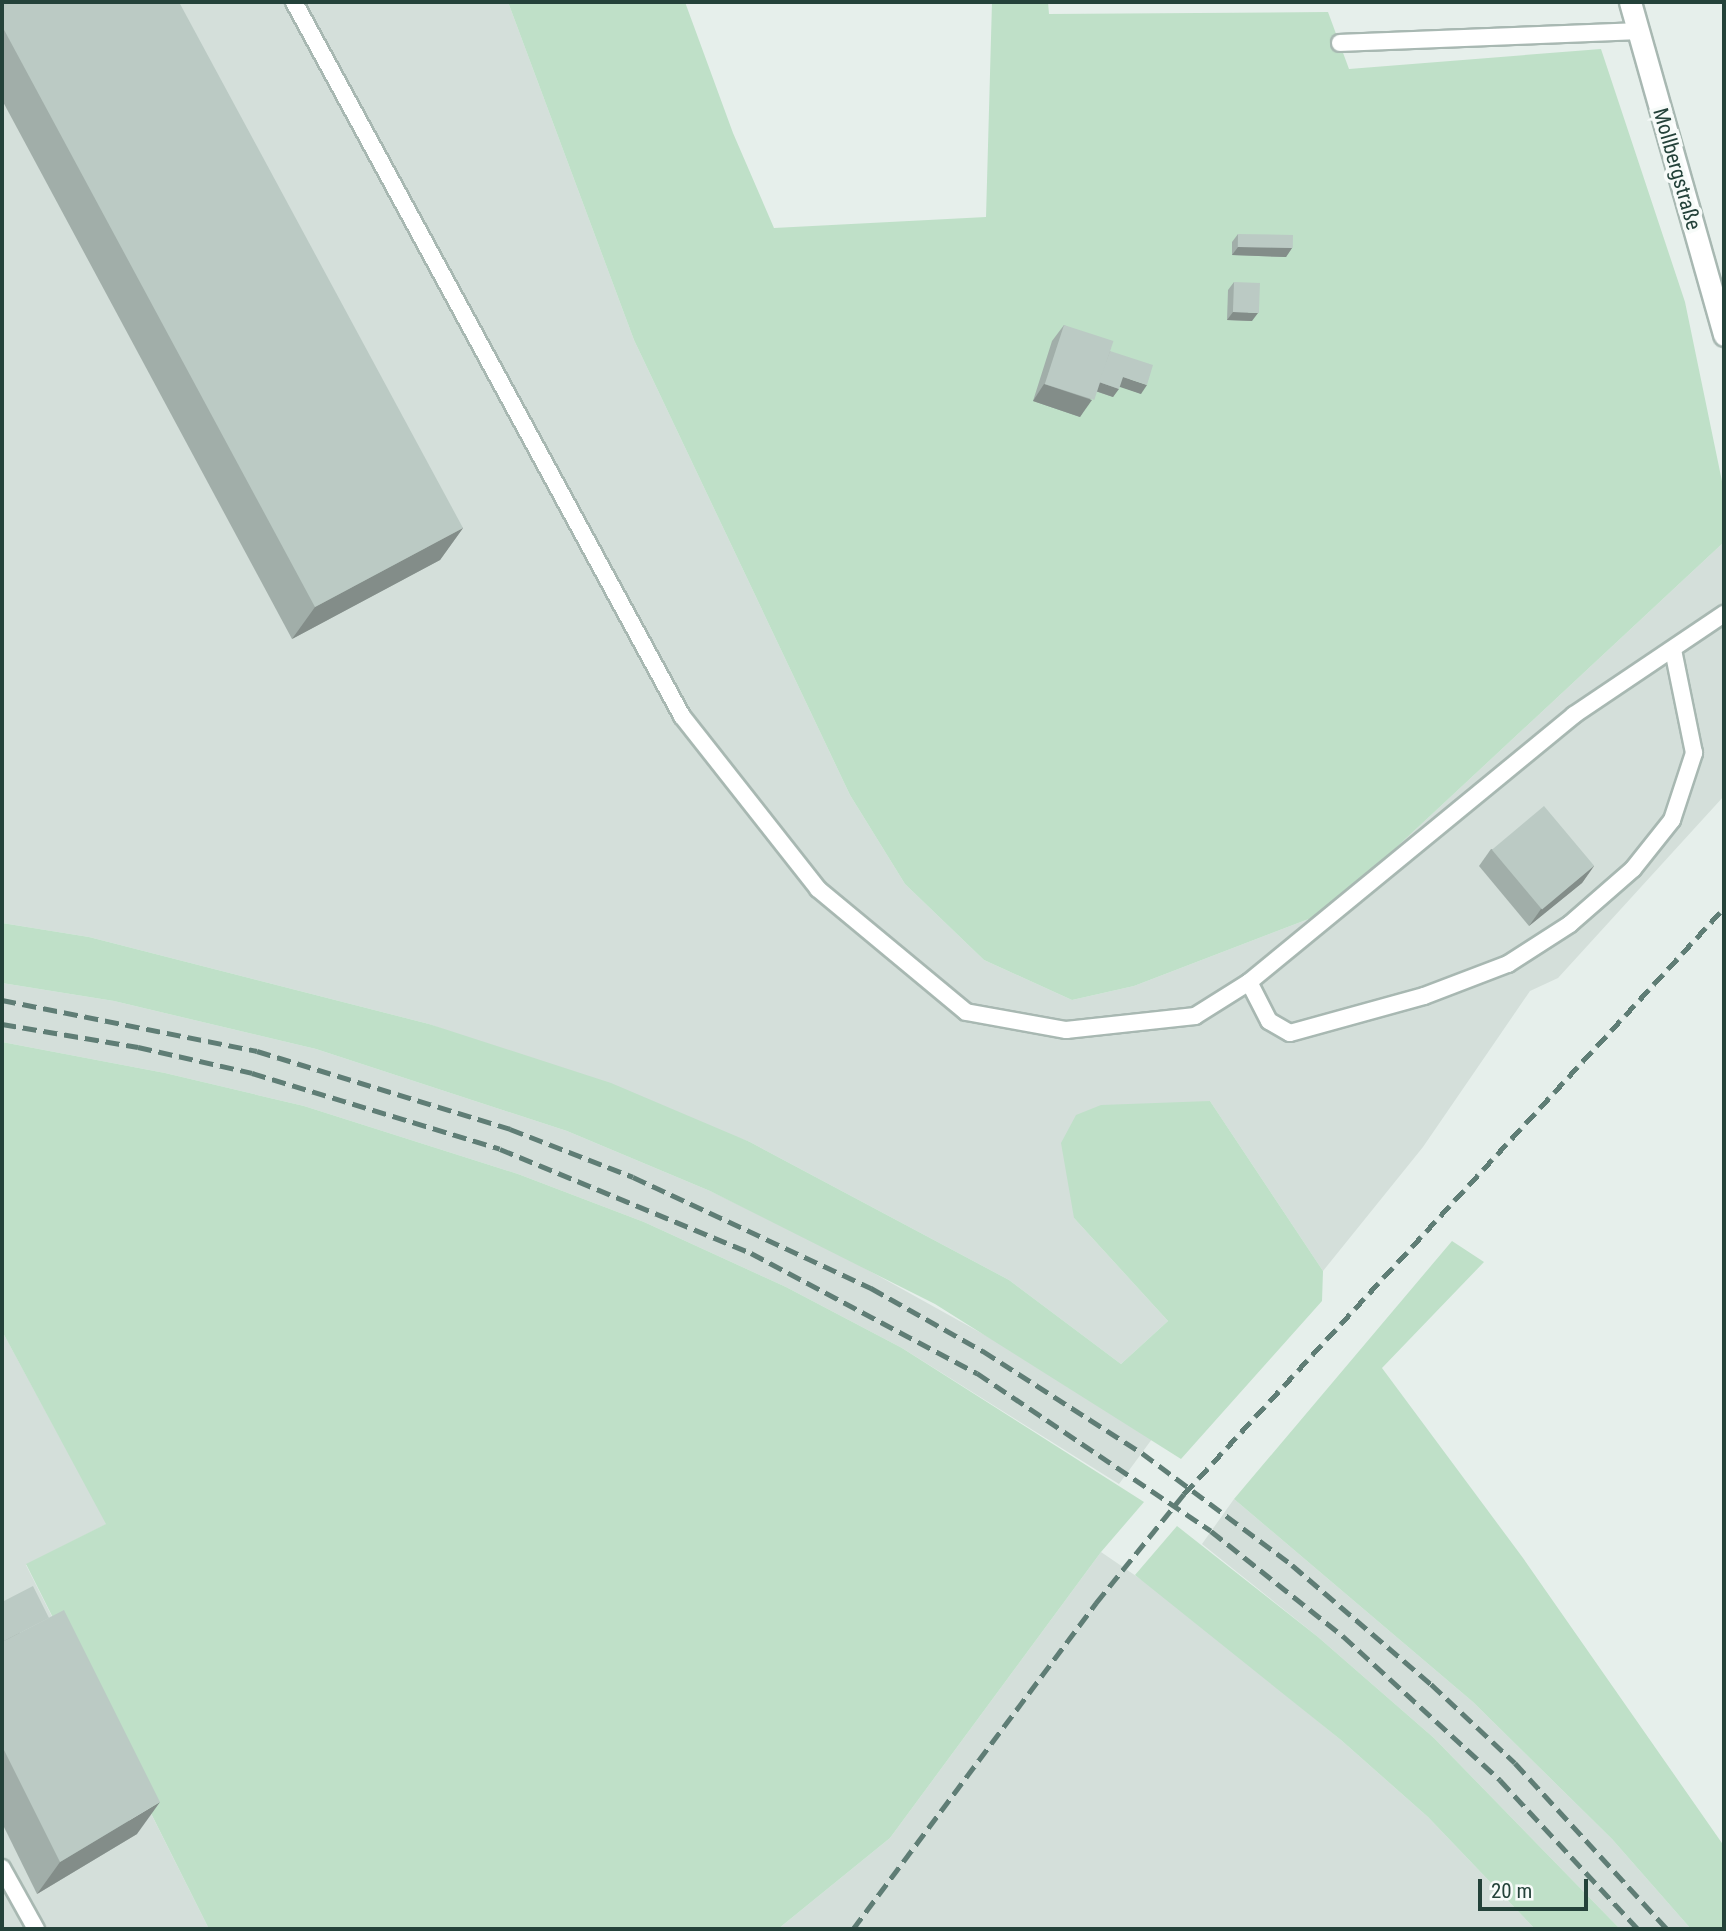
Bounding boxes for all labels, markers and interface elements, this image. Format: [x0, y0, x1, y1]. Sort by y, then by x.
street label: Mollbergstraße [1648, 105, 1706, 233]
scale bar [1481, 1864, 1591, 1908]
text: 20 m [1491, 1879, 1532, 1903]

